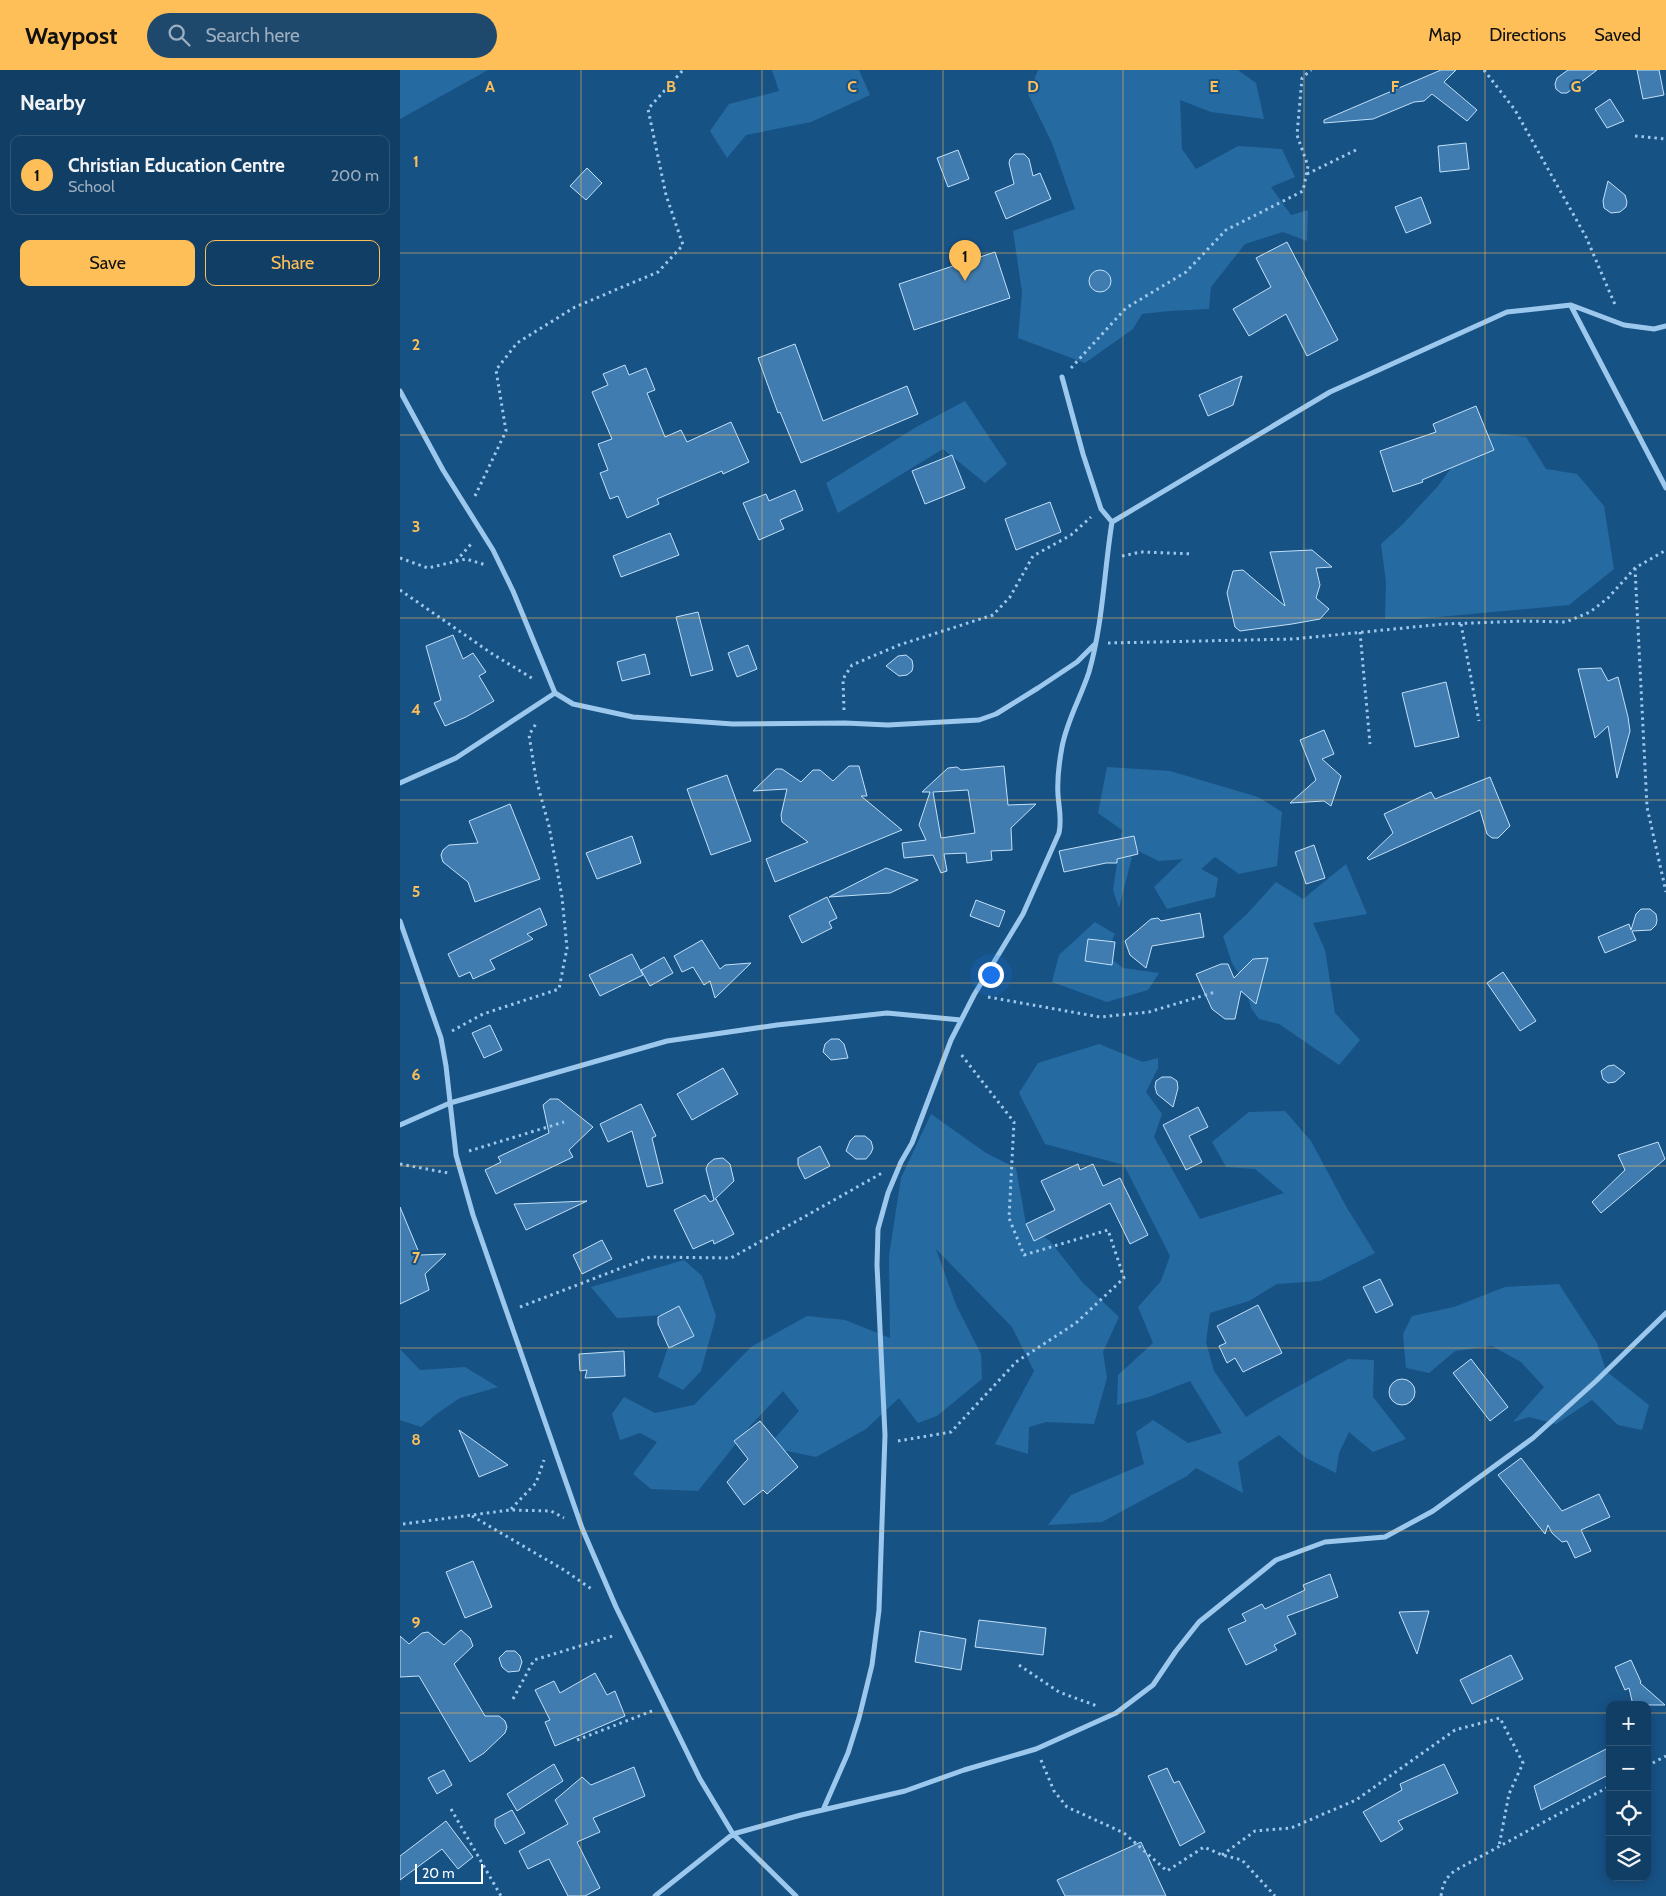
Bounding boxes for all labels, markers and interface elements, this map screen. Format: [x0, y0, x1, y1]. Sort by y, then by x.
search box [147, 13, 497, 58]
text: Waypost [25, 21, 117, 50]
icon: search [165, 21, 193, 49]
text: Search here [205, 24, 300, 47]
text: Map [1428, 24, 1461, 46]
text: Directions [1489, 24, 1566, 46]
text: Saved [1594, 24, 1641, 46]
text: A [485, 77, 495, 96]
text: B [666, 77, 676, 96]
text: C [847, 77, 857, 96]
text: D [1027, 77, 1039, 96]
text: E [1209, 77, 1219, 96]
text: F [1391, 77, 1400, 96]
text: G [1571, 77, 1581, 96]
text: Nearby [20, 90, 86, 115]
text: 1 [413, 152, 419, 171]
text: Christian Education Centre [68, 154, 285, 177]
text: 1 [34, 166, 40, 185]
text: 200 m [331, 166, 379, 185]
text: School [68, 177, 115, 196]
button: Save [20, 240, 195, 286]
button: Share [205, 240, 380, 286]
pin: 1 [949, 240, 981, 281]
text: 2 [412, 335, 420, 354]
text: 3 [412, 517, 420, 536]
text: 4 [411, 700, 421, 719]
text: 5 [412, 882, 420, 901]
your location [978, 962, 1004, 988]
text: 6 [412, 1065, 421, 1084]
text: 7 [412, 1248, 421, 1267]
text: 8 [411, 1430, 421, 1449]
text: 9 [412, 1613, 421, 1632]
map controls [1606, 1701, 1651, 1881]
button: + [1606, 1701, 1651, 1746]
button: − [1606, 1746, 1651, 1791]
button: locate [1606, 1791, 1651, 1836]
button: layers [1606, 1836, 1651, 1881]
scale bar [415, 1861, 482, 1884]
text: 20 m [422, 1864, 455, 1882]

